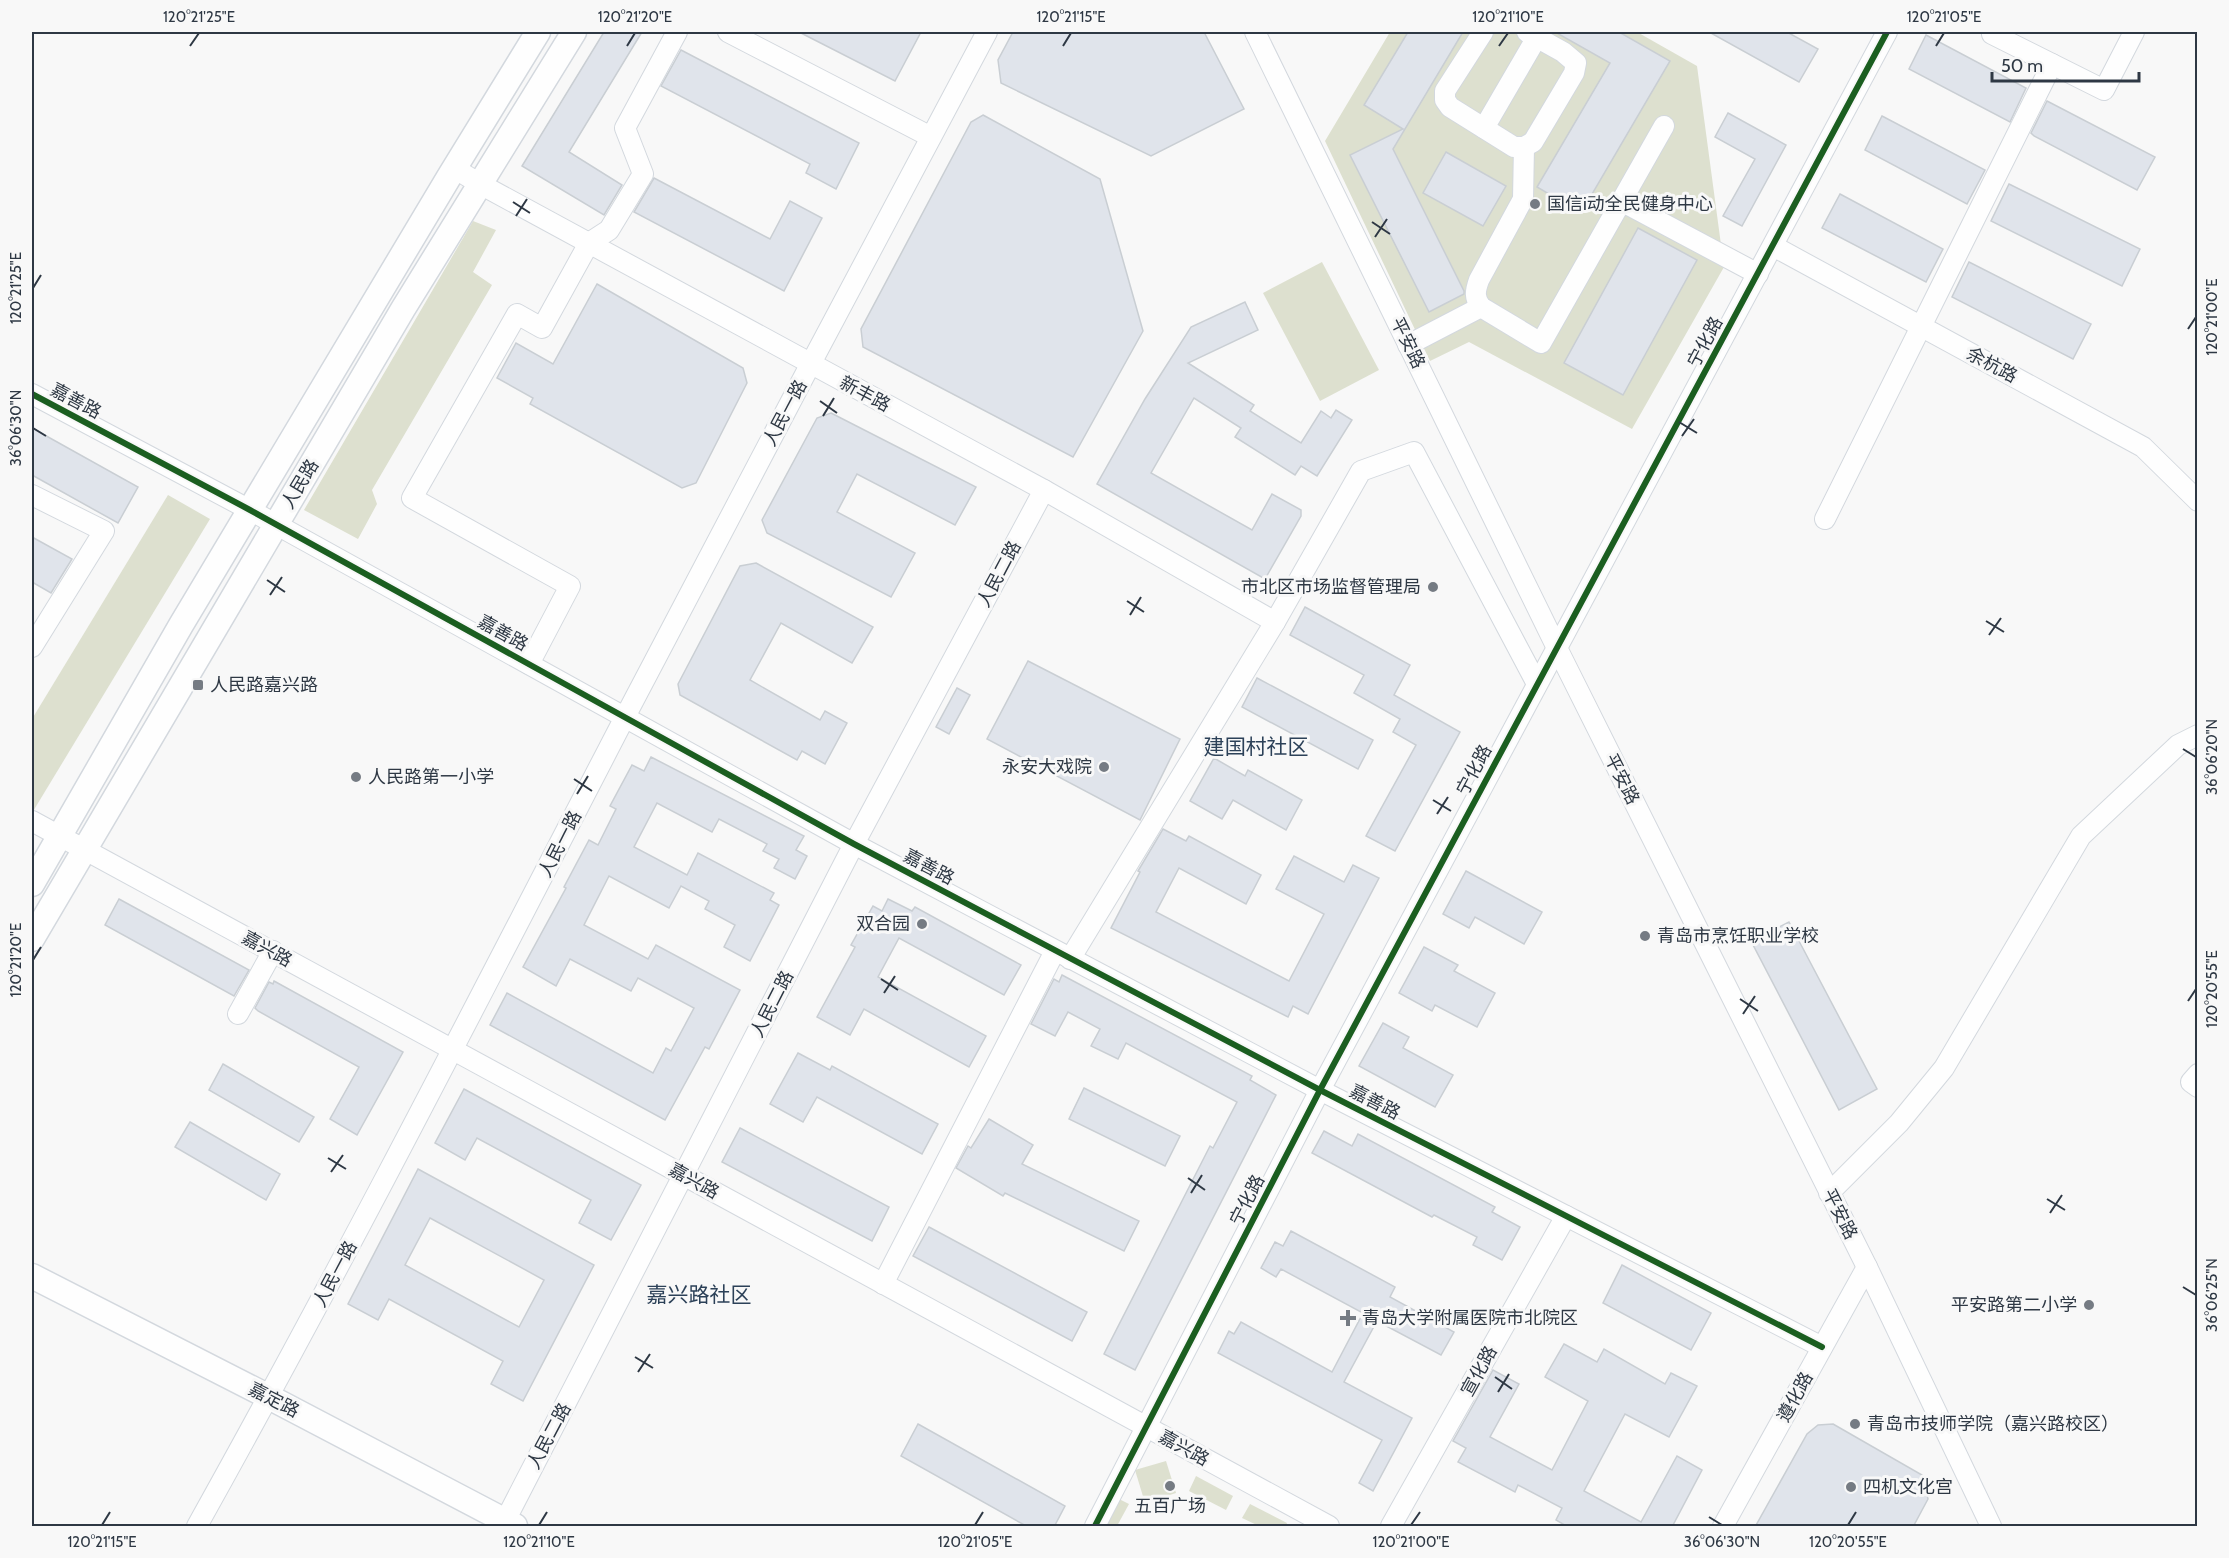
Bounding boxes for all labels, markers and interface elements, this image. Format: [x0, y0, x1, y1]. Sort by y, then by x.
text: 120°21'25"E [163, 8, 235, 26]
text: 120°21'20"E [598, 8, 672, 26]
text: 120°21'15"E [1036, 8, 1106, 26]
text: 120°21'10"E [1472, 8, 1544, 26]
text: 120°21'05"E [1907, 8, 1981, 26]
scale bar [1992, 45, 2139, 83]
text: 50 m [2001, 55, 2043, 77]
place label: 国信i动全民健身中心 [1547, 193, 1713, 215]
marker: 国信i动全民健身中心 [1528, 197, 1542, 211]
text: 120°21'25"E [7, 252, 25, 324]
text: 120°21'00"E [2203, 279, 2221, 356]
street label: 宁化路 [1683, 313, 1727, 371]
street label: 平安路 [1386, 314, 1430, 372]
street label: 余杭路 [1963, 343, 2021, 387]
street label: 新丰路 [836, 372, 894, 416]
street label: 人民一路 [758, 376, 812, 450]
street label: 嘉善路 [47, 379, 105, 423]
text: 36°06'30"N [7, 390, 25, 466]
street label: 人民路 [277, 455, 323, 513]
street label: 人民二路 [972, 537, 1026, 611]
place label: 市北区市场监督管理局 [1241, 576, 1421, 598]
marker: 市北区市场监督管理局 [1426, 580, 1440, 594]
street label: 嘉善路 [474, 610, 532, 656]
place label: 人民路嘉兴路 [210, 674, 318, 696]
marker: 人民路嘉兴路 [191, 678, 205, 692]
text: 36°06'20"N [2203, 719, 2221, 795]
district label: 建国村社区 [1204, 734, 1309, 759]
street label: 宁化路 [1452, 741, 1496, 799]
street label: 平安路 [1600, 750, 1644, 808]
place label: 永安大戏院 [1002, 756, 1092, 778]
marker: 永安大戏院 [1097, 760, 1111, 774]
place label: 人民路第一小学 [368, 766, 494, 788]
marker: 人民路第一小学 [349, 770, 363, 784]
street label: 人民一路 [534, 807, 586, 881]
street label: 嘉善路 [900, 845, 958, 889]
place label: 双合园 [856, 913, 910, 935]
marker: 双合园 [915, 917, 929, 931]
text: 120°21'20"E [7, 923, 25, 997]
place label: 青岛市烹饪职业学校 [1657, 925, 1819, 947]
street label: 嘉兴路 [238, 926, 296, 972]
marker: 青岛市烹饪职业学校 [1638, 929, 1652, 943]
text: 120°20'55"E [2203, 950, 2221, 1028]
street label: 人民二路 [746, 967, 798, 1041]
street label: 嘉善路 [1346, 1080, 1404, 1124]
street label: 嘉兴路 [665, 1158, 723, 1204]
street label: 宁化路 [1225, 1171, 1269, 1229]
street label: 平安路 [1818, 1185, 1862, 1243]
street label: 人民一路 [308, 1237, 362, 1311]
text: 36°06'25"N [2203, 1258, 2221, 1332]
district label: 嘉兴路社区 [647, 1282, 752, 1307]
place label: 平安路第二小学 [1951, 1294, 2077, 1316]
marker: 平安路第二小学 [2082, 1298, 2096, 1312]
place label: 青岛大学附属医院市北院区 [1362, 1307, 1578, 1329]
marker: 青岛大学附属医院市北院区 [1339, 1309, 1357, 1327]
street label: 宣化路 [1456, 1342, 1502, 1400]
street label: 遵化路 [1772, 1368, 1818, 1426]
street label: 嘉定路 [245, 1378, 303, 1422]
street label: 人民二路 [522, 1399, 576, 1473]
place label: 青岛市技师学院（嘉兴路校区） [1867, 1413, 2119, 1435]
marker: 青岛市技师学院（嘉兴路校区） [1848, 1417, 1862, 1431]
street label: 嘉兴路 [1155, 1425, 1213, 1471]
place label: 四机文化宫 [1863, 1476, 1953, 1498]
marker: 五百广场 [1163, 1479, 1177, 1493]
marker: 四机文化宫 [1844, 1480, 1858, 1494]
place label: 五百广场 [1134, 1495, 1206, 1517]
text: 120°21'15"E [67, 1533, 137, 1551]
text: 120°21'10"E [503, 1533, 575, 1551]
text: 120°21'05"E [938, 1533, 1012, 1551]
text: 120°21'00"E [1373, 1533, 1450, 1551]
text: 36°06'30"N [1684, 1533, 1760, 1551]
text: 120°20'55"E [1809, 1533, 1887, 1551]

